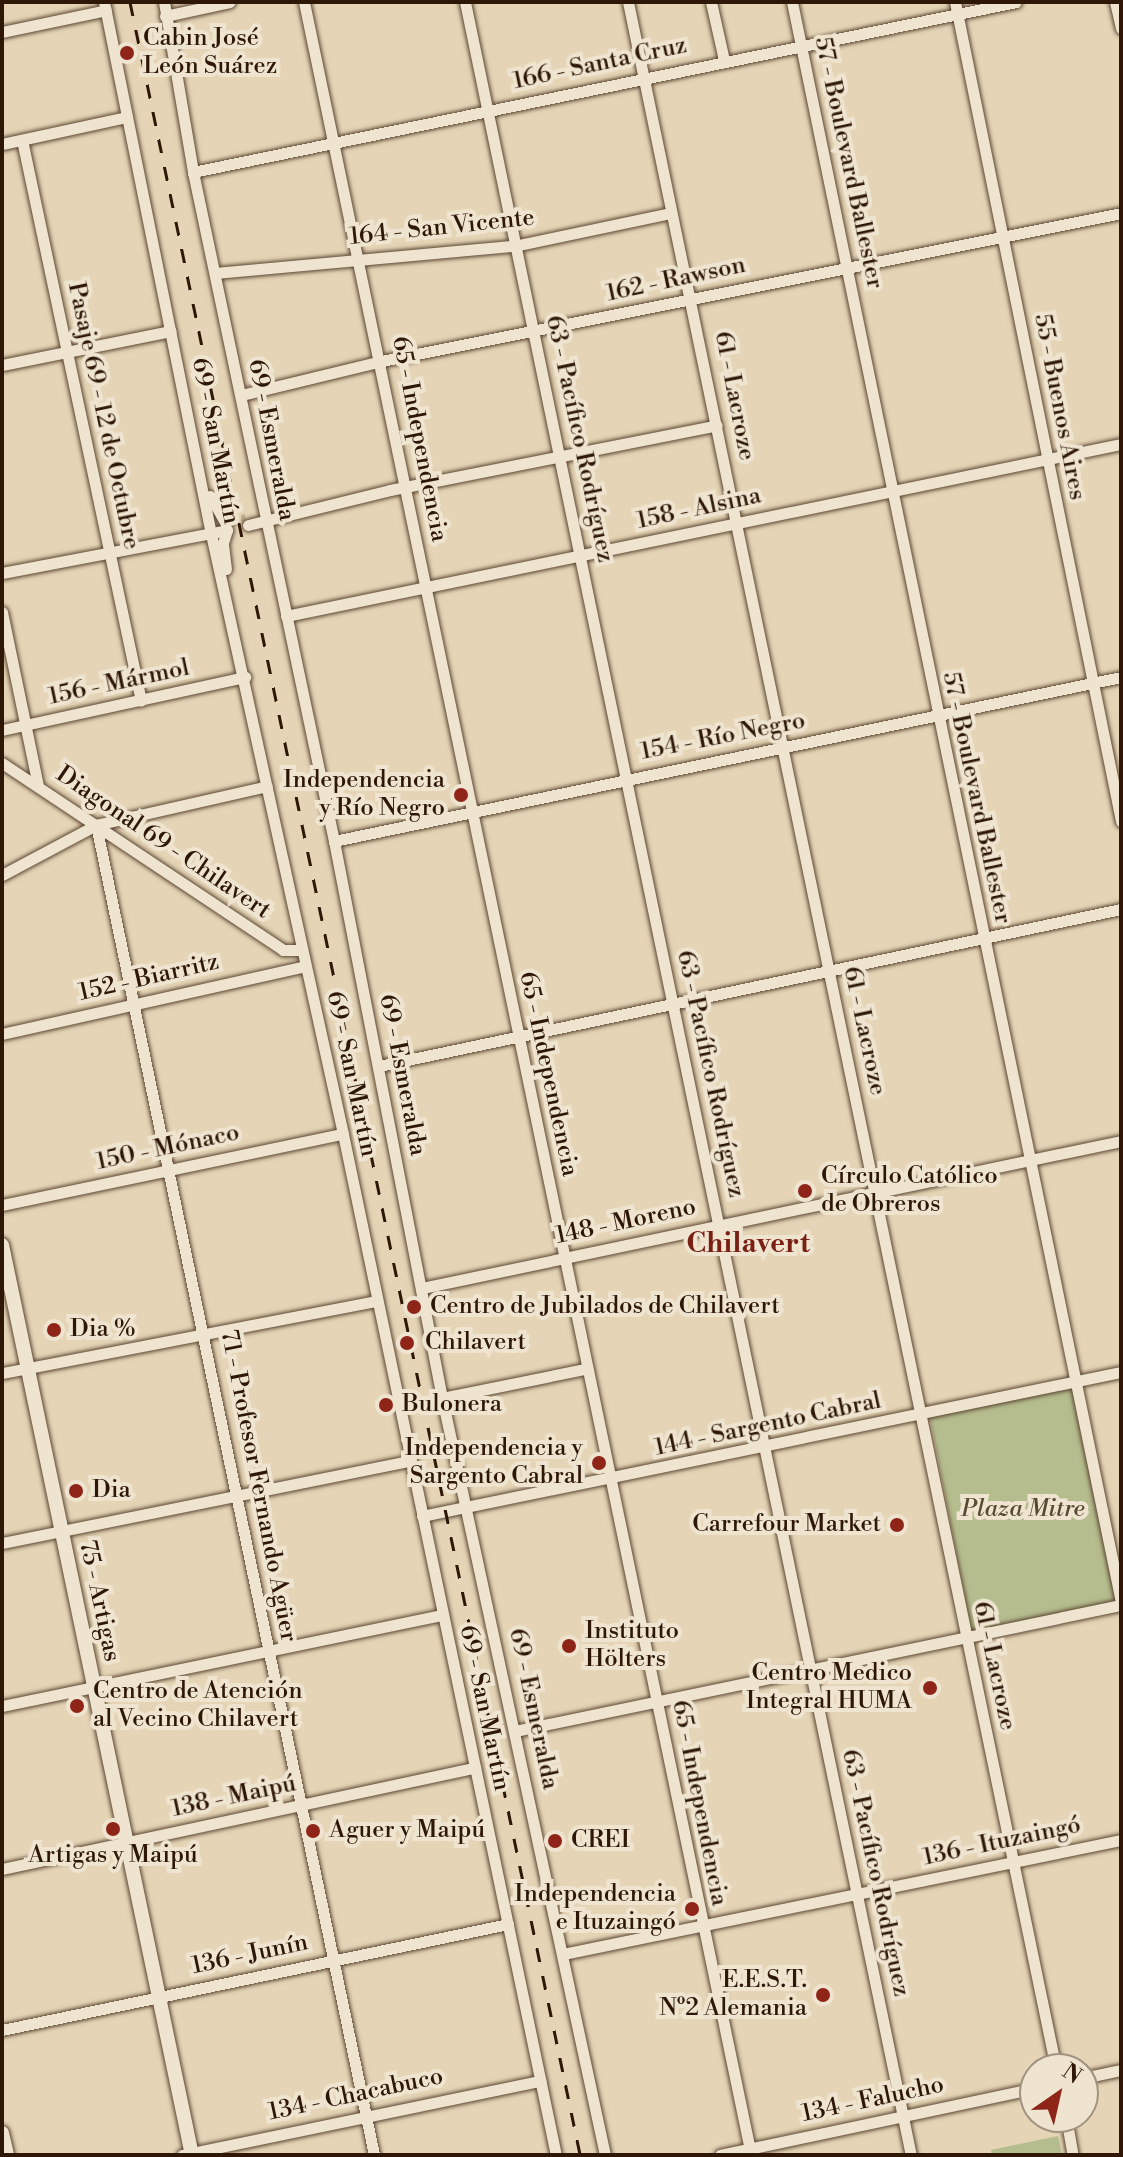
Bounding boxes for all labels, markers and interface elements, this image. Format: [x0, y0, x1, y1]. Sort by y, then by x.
place label: Cabin José León Suárez [143, 25, 277, 81]
street label: 166 - Santa Cruz [511, 32, 689, 96]
street label: 57 - Boulevard Ballester [807, 35, 889, 291]
marker: Cabin José León Suárez [118, 44, 136, 62]
street label: 164 - San Vicente [348, 204, 536, 252]
street label: 162 - Rawson [604, 251, 748, 309]
street label: Pasaje 69 - 12 de Octubre [61, 280, 145, 552]
street label: 55 - Buenos Aires [1027, 312, 1091, 502]
street label: 63 - Pacífico Rodríguez [539, 313, 619, 565]
street label: 61 - Lacroze [707, 329, 761, 463]
street label: 65 - Independencia [385, 334, 453, 544]
street label: 69 - San Martín [185, 355, 245, 527]
street label: 69 - Esmeralda [241, 357, 301, 523]
street label: 158 - Alsina [634, 482, 764, 536]
street label: 156 - Mármol [46, 654, 192, 712]
street label: 57 - Boulevard Ballester [935, 670, 1017, 926]
street label: 154 - Río Negro [638, 707, 808, 767]
street label: Diagonal 69 - Chilavert [50, 760, 276, 926]
place label: Independencia y Río Negro [283, 767, 445, 823]
marker: Independencia y Río Negro [452, 786, 470, 804]
street label: 152 - Biarritz [76, 948, 222, 1008]
street label: 63 - Pacífico Rodríguez [670, 948, 750, 1200]
street label: 61 - Lacroze [836, 964, 892, 1098]
street label: 65 - Independencia [512, 969, 584, 1179]
street label: 69 - San Martín [319, 988, 383, 1160]
street label: 69 - Esmeralda [372, 992, 432, 1158]
street label: 150 - Mónaco [94, 1119, 242, 1177]
place label: Círculo Católico de Obreros [821, 1163, 998, 1219]
marker: Círculo Católico de Obreros [796, 1182, 814, 1200]
street label: 148 - Moreno [553, 1193, 699, 1251]
district label: Chilavert [686, 1227, 810, 1261]
place label: Centro de Jubilados de Chilavert [430, 1293, 780, 1321]
marker: Centro de Jubilados de Chilavert [405, 1298, 423, 1316]
place label: Dia % [70, 1316, 136, 1344]
marker: Dia % [45, 1321, 63, 1339]
street label: 71 - Profesor Fernando Agüer [214, 1327, 302, 1645]
place label: Chilavert [425, 1329, 526, 1357]
marker: Chilavert [396, 1332, 418, 1354]
street label: 144 - Sargento Cabral [652, 1387, 884, 1463]
place label: Bulonera [402, 1391, 502, 1419]
marker: Bulonera [377, 1396, 395, 1414]
place label: Independencia y Sargento Cabral [405, 1435, 583, 1491]
marker: Independencia y Sargento Cabral [590, 1454, 608, 1472]
place label: Dia [92, 1477, 131, 1505]
marker: Dia [67, 1482, 85, 1500]
park label: Plaza Mitre [961, 1496, 1085, 1524]
place label: Carrefour Market [692, 1511, 881, 1539]
marker: Carrefour Market [888, 1516, 906, 1534]
street label: 75 - Artigas [72, 1538, 126, 1664]
street label: 61 - Lacroze [966, 1599, 1022, 1733]
place label: Instituto Hölters [585, 1618, 679, 1674]
street label: 69 - San Martín [452, 1622, 516, 1794]
street label: 69 - Esmeralda [502, 1626, 564, 1792]
marker: Instituto Hölters [560, 1637, 578, 1655]
place label: Centro Medico Integral HUMA [746, 1660, 912, 1716]
marker: Centro Medico Integral HUMA [919, 1677, 941, 1699]
place label: Centro de Atención al Vecino Chilavert [93, 1678, 303, 1734]
marker: Centro de Atención al Vecino Chilavert [68, 1697, 86, 1715]
street label: 65 - Independencia [665, 1698, 733, 1908]
street label: 63 - Pacífico Rodríguez [835, 1747, 915, 1999]
street label: 138 - Maipú [169, 1770, 299, 1824]
street label: 136 - Ituzaingó [920, 1811, 1084, 1873]
place label: Aguer y Maipú [329, 1817, 485, 1845]
marker: Artigas y Maipú [104, 1820, 122, 1838]
marker: Aguer y Maipú [304, 1822, 322, 1840]
place label: CREI [571, 1827, 630, 1855]
marker: CREI [546, 1832, 564, 1850]
place label: Artigas y Maipú [28, 1842, 198, 1870]
place label: Independencia e Ituzaingó [514, 1881, 676, 1937]
marker: Independencia e Ituzaingó [683, 1900, 701, 1918]
street label: 136 - Junín [189, 1929, 311, 1981]
place label: E.E.S.T. Nº2 Alemania [659, 1967, 807, 2023]
marker: E.E.S.T. Nº2 Alemania [814, 1986, 832, 2004]
north arrow [1019, 2053, 1099, 2133]
text: N [1057, 2058, 1086, 2090]
street label: 134 - Chacabuco [266, 2062, 446, 2128]
street label: 134 - Falucho [799, 2071, 947, 2129]

